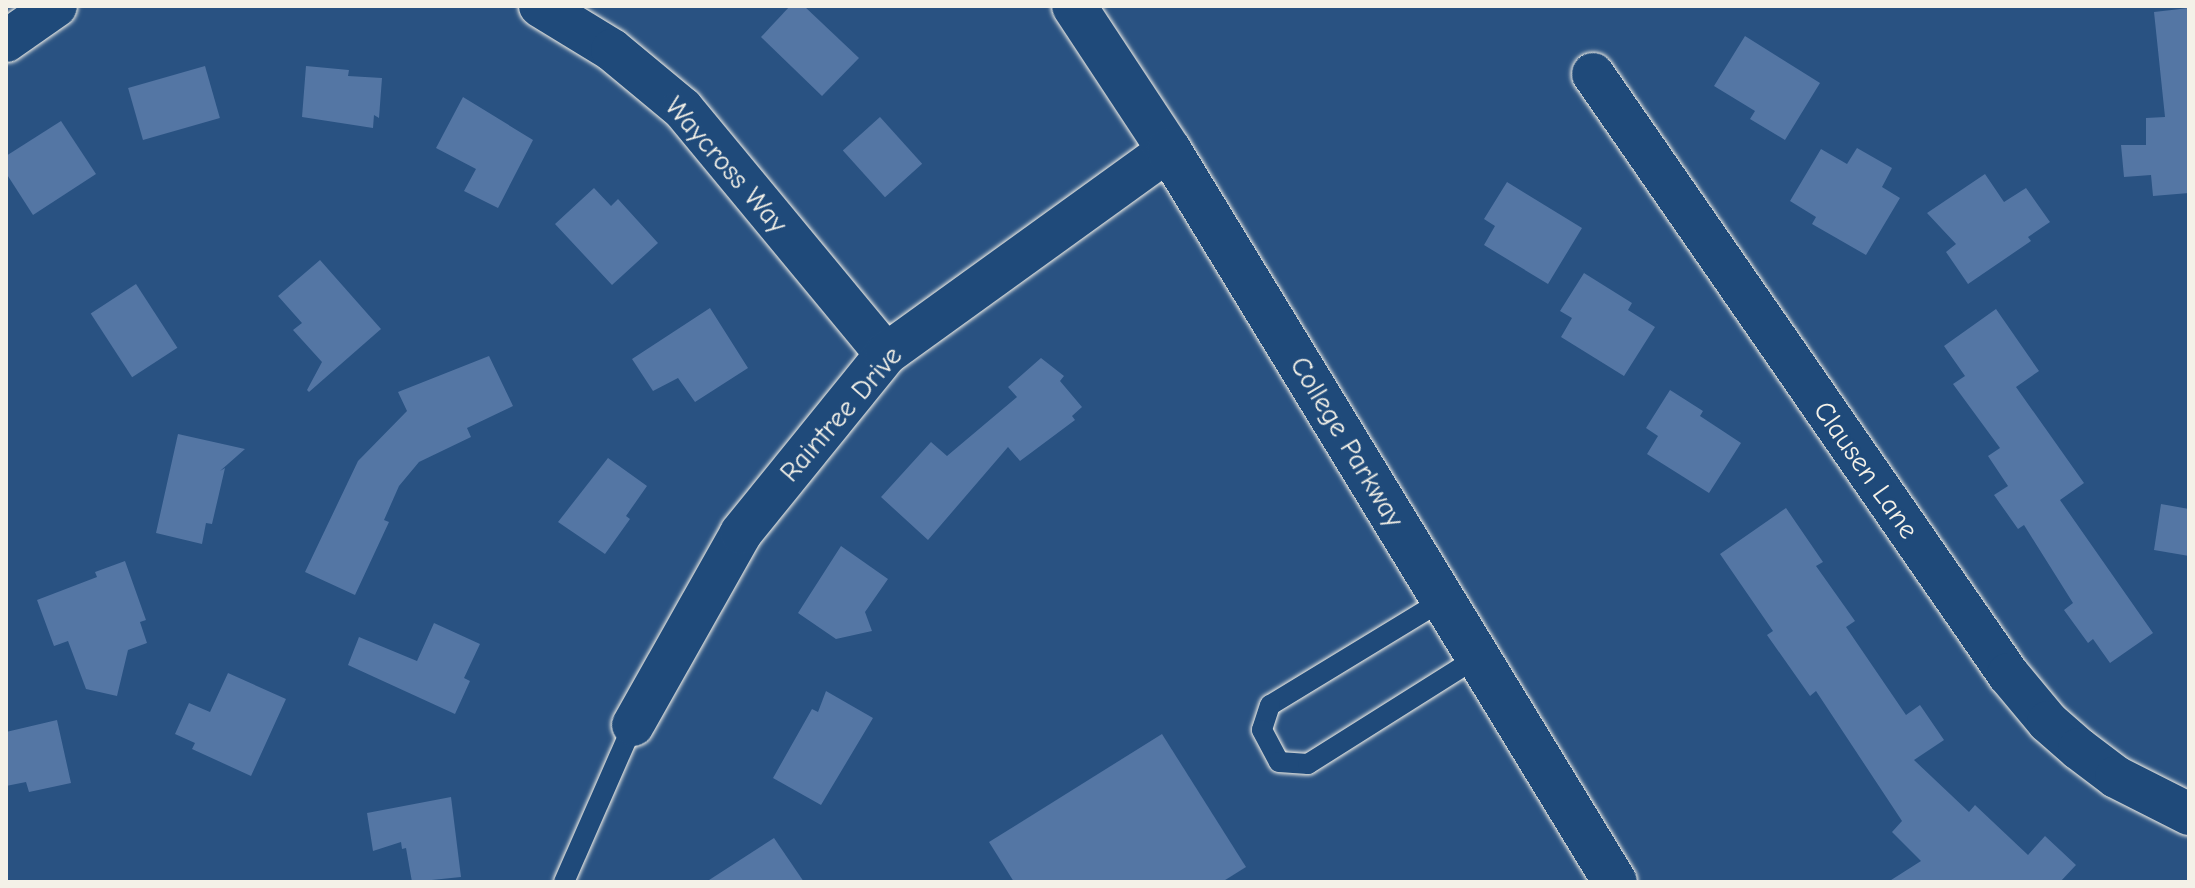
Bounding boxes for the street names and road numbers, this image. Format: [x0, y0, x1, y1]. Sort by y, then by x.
street label: Waycross Way [658, 90, 794, 240]
street label: Raintree Drive [773, 339, 909, 489]
street label: College Parkway [1283, 350, 1411, 534]
street label: Clausen Lane [1806, 395, 1926, 545]

